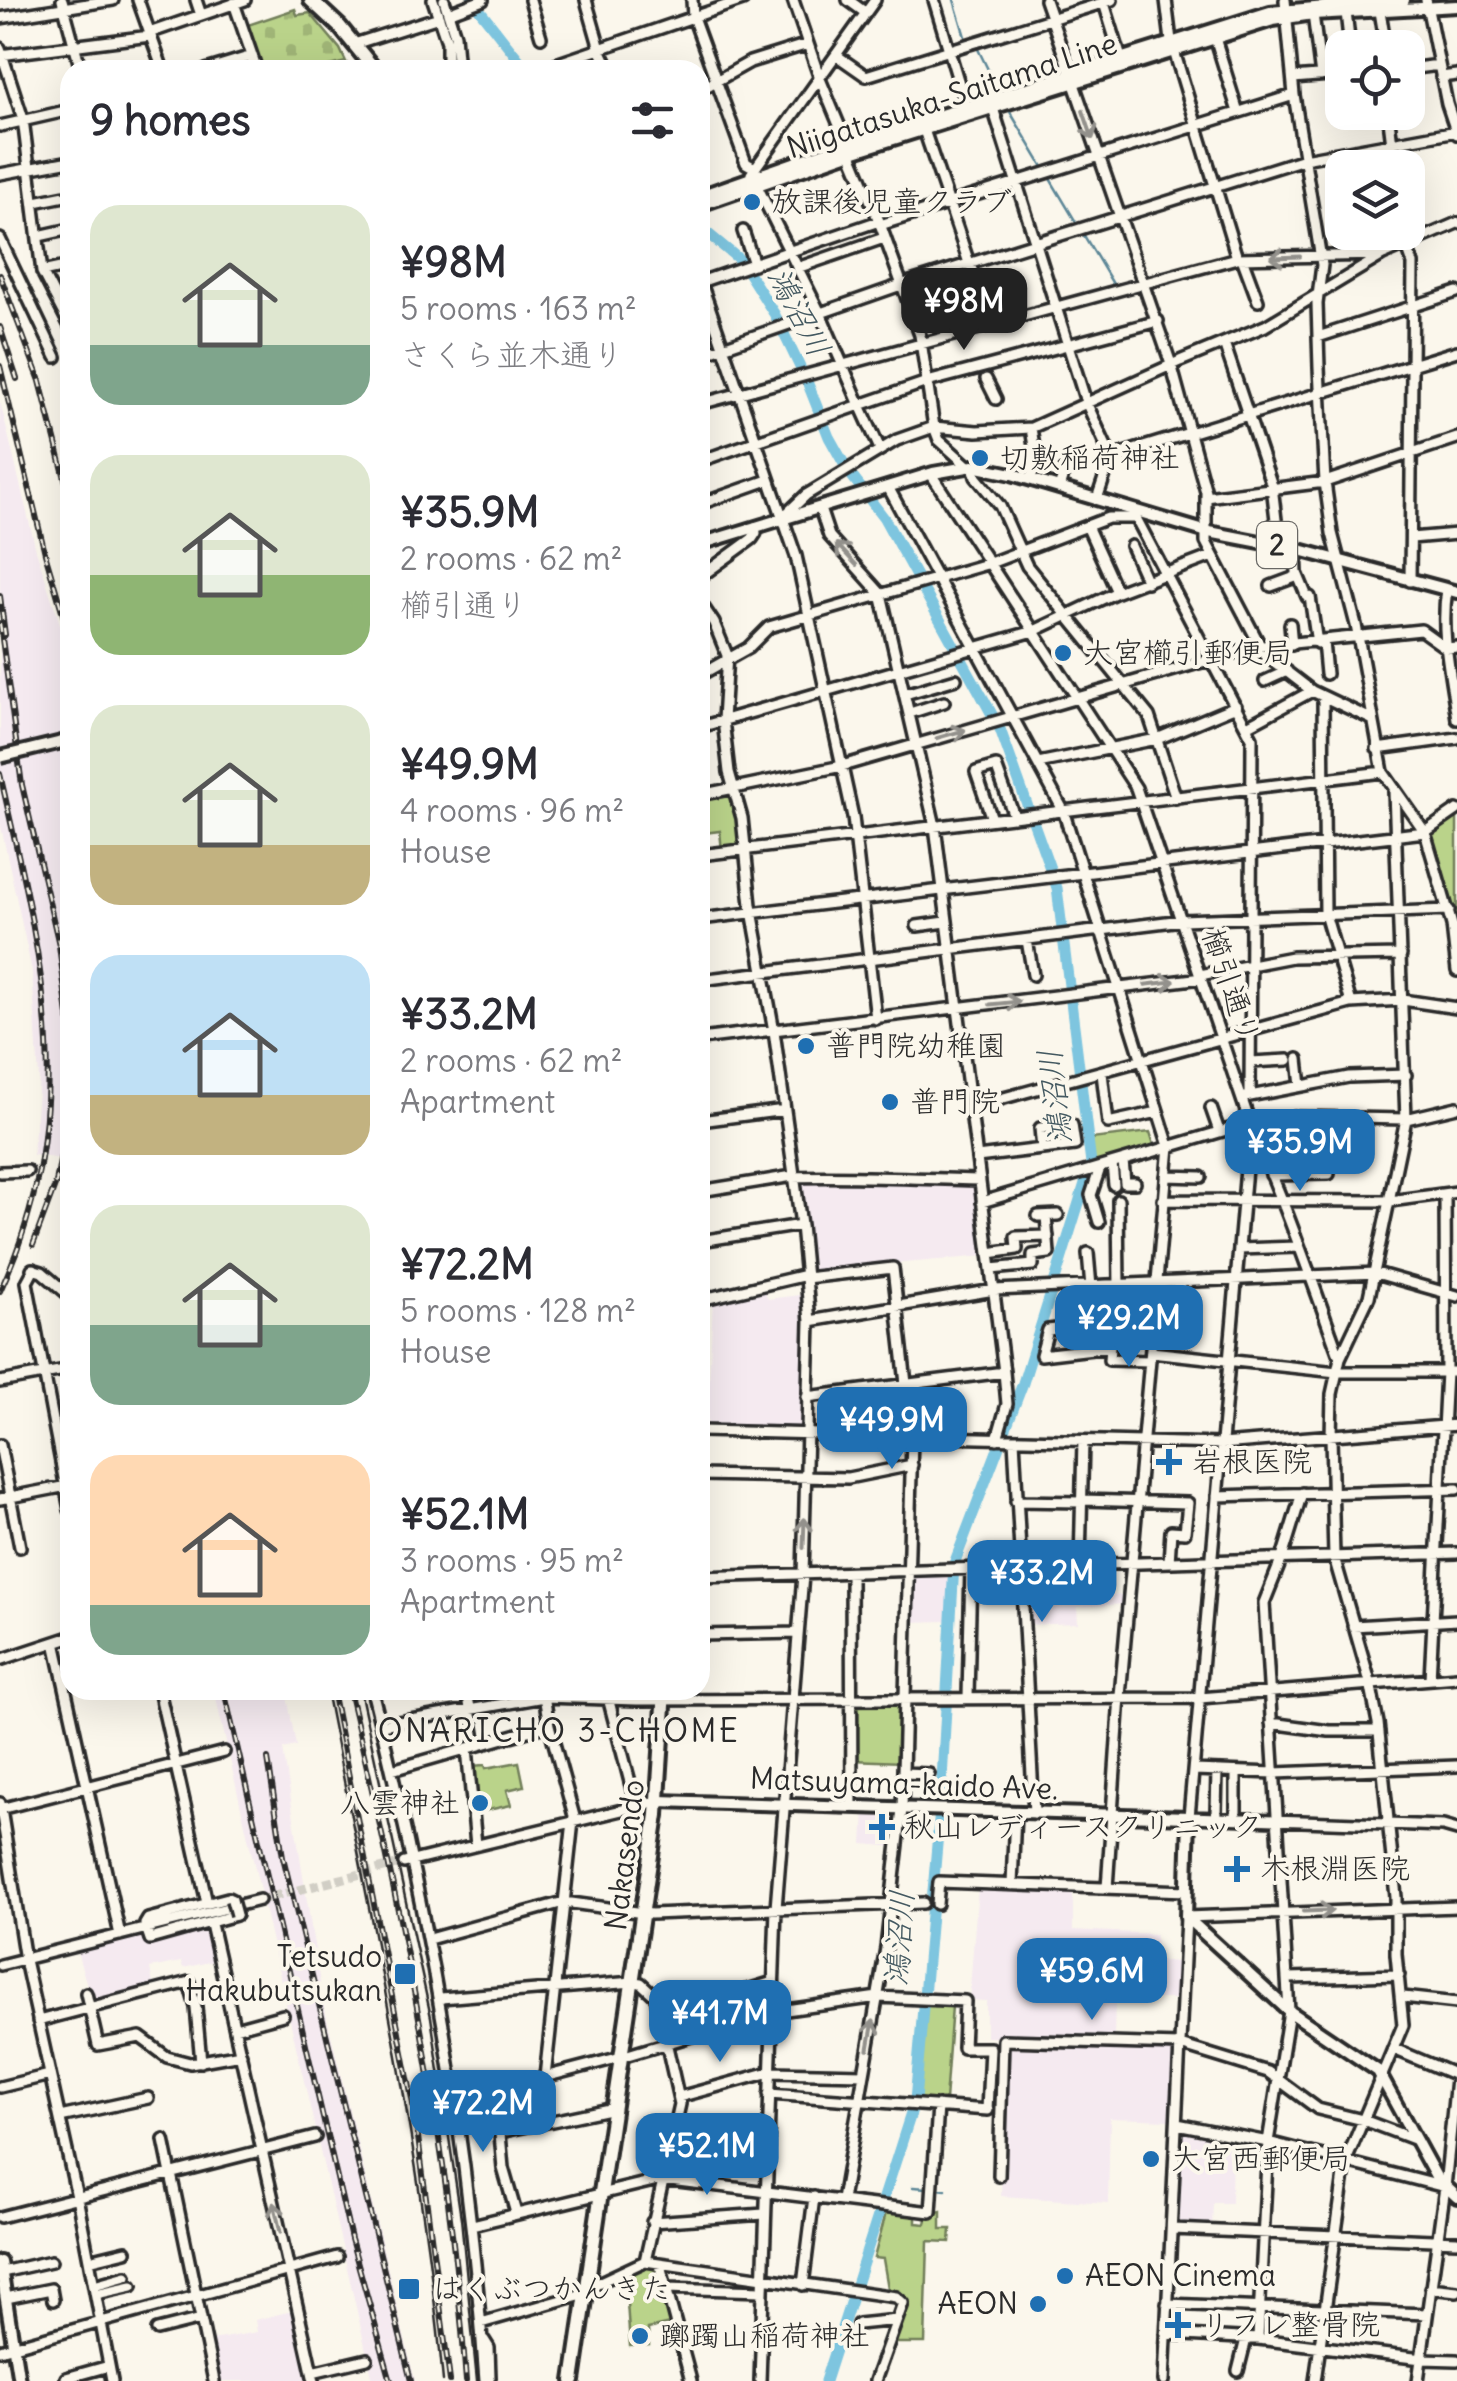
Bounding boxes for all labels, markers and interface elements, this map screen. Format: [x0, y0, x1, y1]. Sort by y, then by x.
street label: Niigatasuka-Saitama Line [782, 24, 1122, 166]
map controls [1325, 30, 1425, 250]
button: locate [1325, 30, 1425, 130]
icon: filters [625, 93, 680, 148]
text: 9 homes [90, 94, 251, 146]
one-way arrow [1081, 109, 1099, 141]
button: layers [1325, 150, 1425, 250]
place label: 放課後児童クラブ [772, 182, 1012, 220]
marker: 放課後児童クラブ [741, 191, 763, 213]
text: ¥98M [400, 236, 507, 288]
icon: home [170, 245, 290, 365]
one-way arrow [1270, 247, 1302, 266]
water label: 鴻沼川 [759, 260, 840, 364]
pin: ¥98M [905, 268, 1023, 353]
text: ¥98M [923, 280, 1005, 321]
text: 5 rooms · 163 m² [400, 288, 637, 329]
text: さくら並木通り [400, 334, 624, 375]
place label: 切敷稲荷神社 [1000, 438, 1180, 476]
marker: 切敷稲荷神社 [969, 447, 991, 469]
text: ¥35.9M [400, 486, 540, 538]
icon: home [170, 495, 290, 615]
road number: 2 [1257, 522, 1297, 568]
text: 2 rooms · 62 m² [400, 538, 623, 579]
one-way arrow [834, 542, 857, 567]
text: 櫛引通り [400, 584, 528, 625]
place label: 大宮櫛引郵便局 [1083, 633, 1293, 671]
marker: 大宮櫛引郵便局 [1052, 642, 1074, 664]
one-way arrow [935, 724, 966, 742]
text: ¥49.9M [400, 738, 539, 790]
icon: home [170, 745, 290, 865]
text: 4 rooms · 96 m² [400, 790, 624, 831]
text: House [400, 831, 491, 872]
street label: 櫛引通り [1194, 923, 1269, 1049]
one-way arrow [1144, 973, 1176, 992]
text: ¥33.2M [400, 988, 538, 1040]
one-way arrow [989, 993, 1021, 1012]
icon: home [170, 995, 290, 1115]
place label: 普門院幼稚園 [826, 1026, 1006, 1064]
marker: 普門院幼稚園 [795, 1035, 817, 1057]
text: 2 rooms · 62 m² [400, 1040, 623, 1081]
water label: 鴻沼川 [1028, 1047, 1081, 1147]
text: Apartment [400, 1081, 555, 1122]
place label: 普門院 [910, 1082, 1000, 1120]
marker: 普門院 [879, 1091, 901, 1113]
pin: ¥35.9M [1219, 1109, 1381, 1194]
text: ¥35.9M [1247, 1121, 1353, 1162]
text: ¥72.2M [400, 1238, 534, 1290]
icon: home [170, 1245, 290, 1365]
pin: ¥29.2M [1048, 1285, 1210, 1370]
text: 5 rooms · 128 m² [400, 1290, 636, 1331]
text: ¥29.2M [1077, 1297, 1181, 1338]
text: House [400, 1331, 491, 1372]
pin: ¥49.9M [811, 1387, 973, 1472]
text: ¥49.9M [839, 1399, 945, 1440]
place label: 岩根医院 [1192, 1442, 1312, 1480]
marker: 岩根医院 [1156, 1449, 1182, 1475]
text: ¥52.1M [400, 1488, 530, 1540]
icon: home [170, 1495, 290, 1615]
one-way arrow [795, 1517, 814, 1550]
text: 3 rooms · 95 m² [400, 1540, 624, 1581]
pin: ¥33.2M [961, 1540, 1123, 1625]
text: ¥33.2M [989, 1552, 1095, 1593]
text: Apartment [400, 1581, 555, 1622]
district label: ONARICHO 3-CHOME [378, 1710, 740, 1751]
street label: Matsuyama-kaido Ave. [749, 1759, 1059, 1807]
street label: Nakasendo [596, 1777, 652, 1932]
place label: 八雲神社 [340, 1783, 460, 1821]
marker: 八雲神社 [469, 1792, 491, 1814]
place label: 秋山レディースクリニック [904, 1807, 1262, 1845]
marker: 秋山レディースクリニック [869, 1814, 895, 1840]
place label: 木根淵医院 [1260, 1849, 1410, 1887]
marker: 木根淵医院 [1224, 1856, 1250, 1882]
water label: 鴻沼川 [875, 1889, 922, 1987]
one-way arrow [1302, 1902, 1334, 1921]
place label: Tetsudo Hakubutsukan [186, 1937, 382, 2009]
pin: ¥59.6M [1011, 1938, 1173, 2023]
text: ¥59.6M [1039, 1950, 1145, 1991]
marker: Tetsudo Hakubutsukan [392, 1961, 418, 1987]
pin: ¥41.7M [639, 1980, 801, 2065]
text: ¥41.7M [671, 1992, 769, 2033]
one-way arrow [862, 2019, 881, 2052]
pin: ¥72.2M [402, 2070, 564, 2155]
text: ¥72.2M [432, 2082, 534, 2123]
pin: ¥52.1M [626, 2113, 788, 2198]
text: ¥52.1M [658, 2125, 756, 2166]
place label: 大宮西郵便局 [1171, 2139, 1351, 2177]
marker: 大宮西郵便局 [1140, 2148, 1162, 2170]
one-way arrow [267, 2202, 286, 2234]
place label: AEON Cinema [1085, 2256, 1276, 2294]
marker: AEON Cinema [1054, 2265, 1076, 2287]
place label: はくぶつかんきた [432, 2269, 671, 2307]
marker: はくぶつかんきた [396, 2276, 422, 2302]
place label: AEON [938, 2284, 1018, 2322]
marker: AEON [1027, 2293, 1049, 2315]
place label: リフレ整骨院 [1200, 2305, 1380, 2343]
marker: リフレ整骨院 [1165, 2312, 1191, 2338]
place label: 躑躅山稲荷神社 [660, 2316, 870, 2354]
marker: 躑躅山稲荷神社 [629, 2325, 651, 2347]

